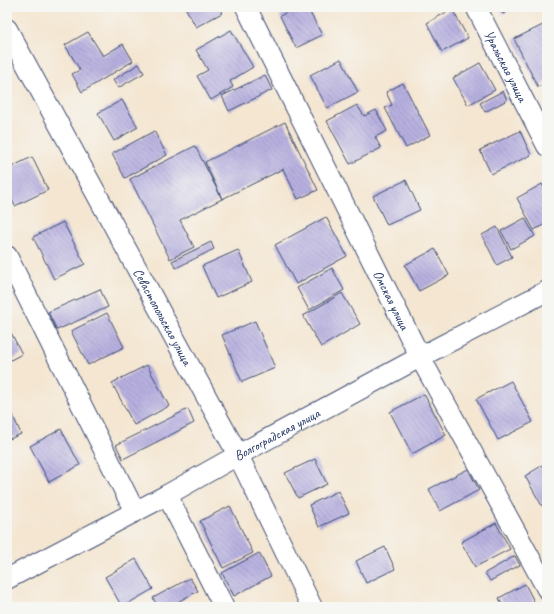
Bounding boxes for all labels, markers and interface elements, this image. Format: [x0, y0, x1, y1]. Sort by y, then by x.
street label: Уральская улица [481, 27, 532, 105]
street label: Севастопольская улица [130, 265, 197, 369]
street label: Омская улица [370, 267, 414, 334]
street label: Волгоградская улица [231, 404, 324, 464]

